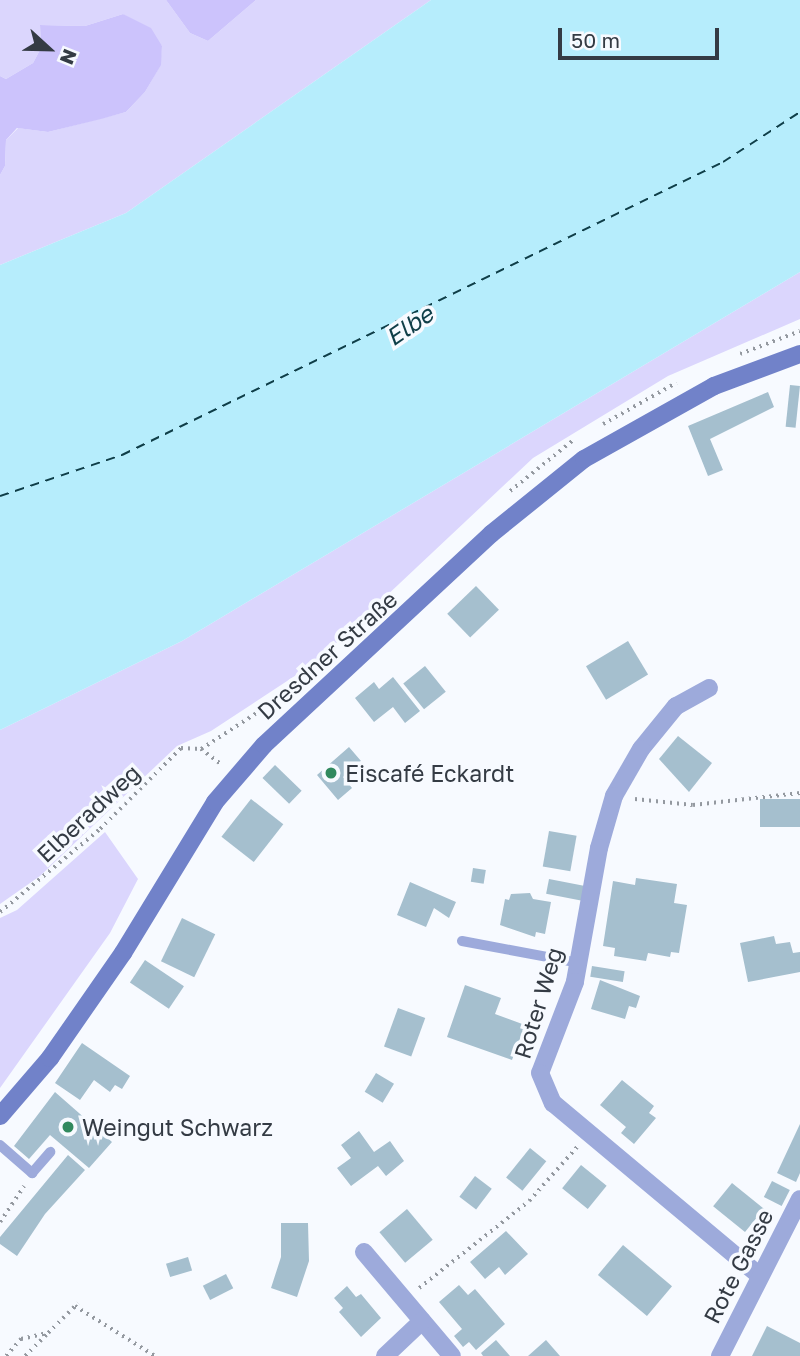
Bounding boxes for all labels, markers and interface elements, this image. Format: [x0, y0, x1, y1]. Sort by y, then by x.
north arrow [14, 14, 84, 84]
scale bar [562, 14, 723, 58]
text: 50 m [571, 27, 620, 53]
text: N [56, 46, 82, 68]
water label: Elbe [380, 299, 438, 351]
street label: Dresdner Straße [251, 585, 403, 725]
street label: Elberadweg [31, 758, 145, 868]
place label: Eiscafé Eckardt [345, 759, 514, 787]
marker: Eiscafé Eckardt [323, 765, 339, 781]
street label: Roter Weg [508, 944, 568, 1062]
place label: Weingut Schwarz [82, 1113, 273, 1141]
marker: Weingut Schwarz [60, 1119, 76, 1135]
street label: Rote Gasse [697, 1204, 779, 1328]

